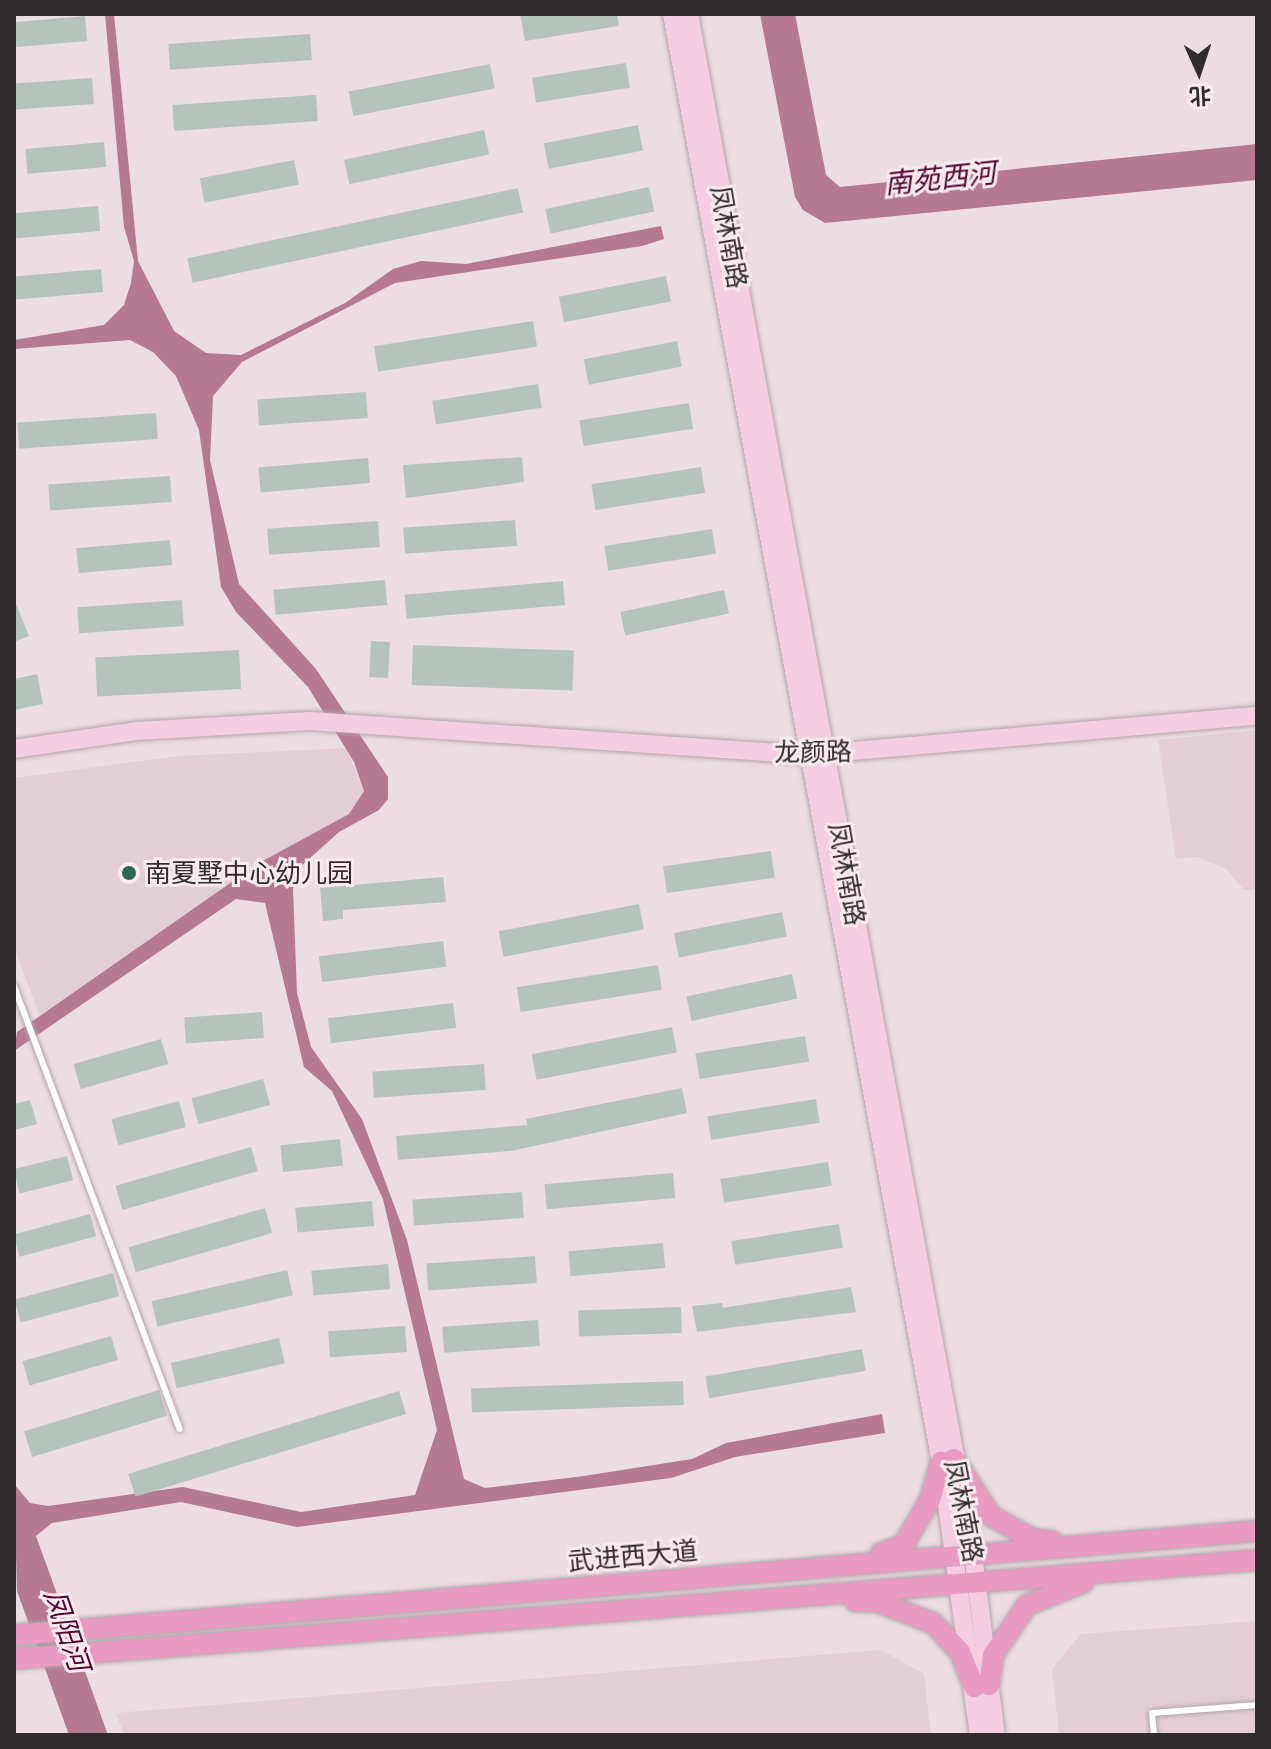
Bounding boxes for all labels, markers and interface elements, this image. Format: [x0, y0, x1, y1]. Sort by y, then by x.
north arrow [1159, 32, 1239, 112]
text: 北 [1189, 82, 1212, 110]
water label: 南苑西河 [883, 155, 997, 201]
street label: 凤林南路 [705, 183, 753, 291]
street label: 龙颜路 [774, 736, 852, 768]
street label: 凤林南路 [823, 820, 871, 928]
place label: 南夏墅中心幼儿园 [145, 857, 353, 889]
marker: 南夏墅中心幼儿园 [120, 864, 138, 882]
street label: 凤林南路 [939, 1457, 989, 1565]
street label: 武进西大道 [567, 1535, 699, 1577]
water label: 凤阳河 [37, 1585, 97, 1675]

